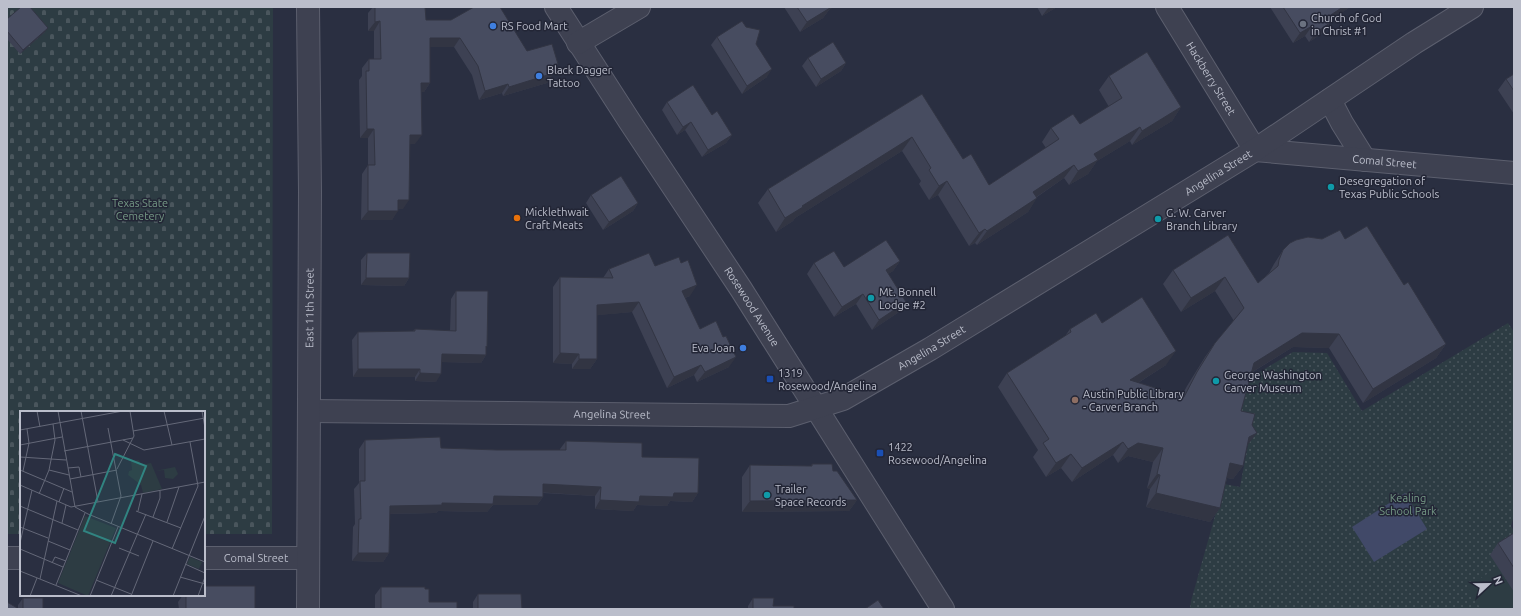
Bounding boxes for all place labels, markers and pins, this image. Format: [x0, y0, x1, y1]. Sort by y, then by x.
place label: Church of God in Christ #1 [1311, 12, 1382, 37]
marker: Church of God in Christ #1 [1298, 19, 1308, 29]
place label: RS Food Mart [501, 20, 568, 32]
marker: RS Food Mart [488, 21, 498, 31]
place label: Black Dagger Tattoo [547, 64, 613, 89]
marker: Black Dagger Tattoo [534, 71, 544, 81]
place label: Desegregation of Texas Public Schools [1339, 175, 1440, 200]
marker: Desegregation of Texas Public Schools [1326, 182, 1336, 192]
place label: Micklethwait Craft Meats [525, 206, 589, 231]
place label: G. W. Carver Branch Library [1166, 207, 1238, 232]
marker: Micklethwait Craft Meats [512, 213, 522, 223]
marker: G. W. Carver Branch Library [1153, 214, 1163, 224]
place label: Mt. Bonnell Lodge #2 [879, 286, 936, 311]
marker: Mt. Bonnell Lodge #2 [866, 293, 876, 303]
place label: Eva Joan [692, 342, 735, 354]
marker: Eva Joan [738, 343, 748, 353]
place label: 1319 Rosewood/Angelina [778, 367, 877, 392]
place label: George Washington Carver Museum [1224, 369, 1322, 394]
marker: 1319 Rosewood/Angelina [765, 374, 775, 384]
marker: George Washington Carver Museum [1211, 376, 1221, 386]
place label: Austin Public Library - Carver Branch [1083, 388, 1184, 413]
marker: Austin Public Library - Carver Branch [1070, 395, 1080, 405]
place label: 1422 Rosewood/Angelina [888, 441, 987, 466]
marker: 1422 Rosewood/Angelina [875, 448, 885, 458]
place label: Trailer Space Records [775, 483, 847, 508]
marker: Trailer Space Records [762, 490, 772, 500]

